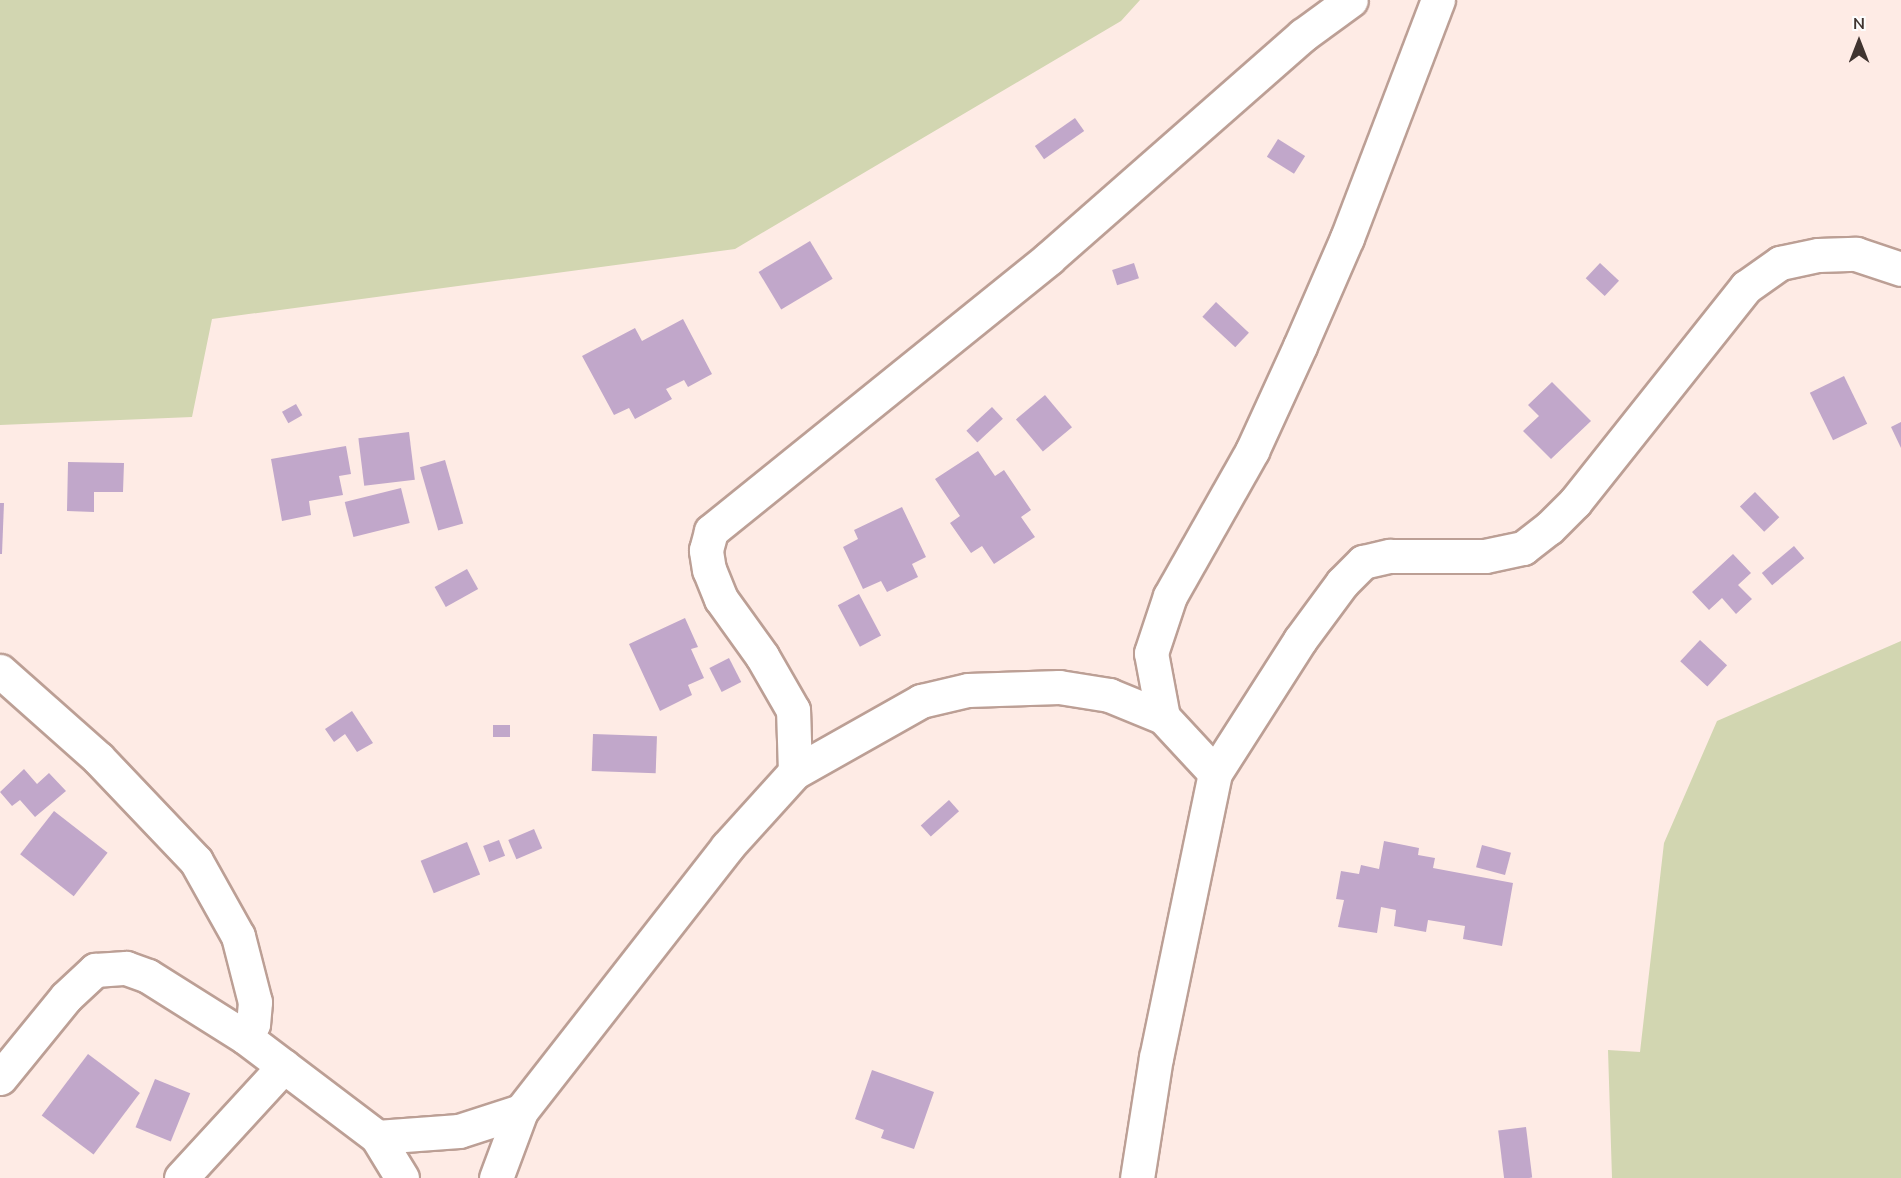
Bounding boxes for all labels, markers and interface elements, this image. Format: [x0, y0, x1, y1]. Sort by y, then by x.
north arrow [1829, 12, 1889, 72]
text: N [1853, 13, 1865, 35]

